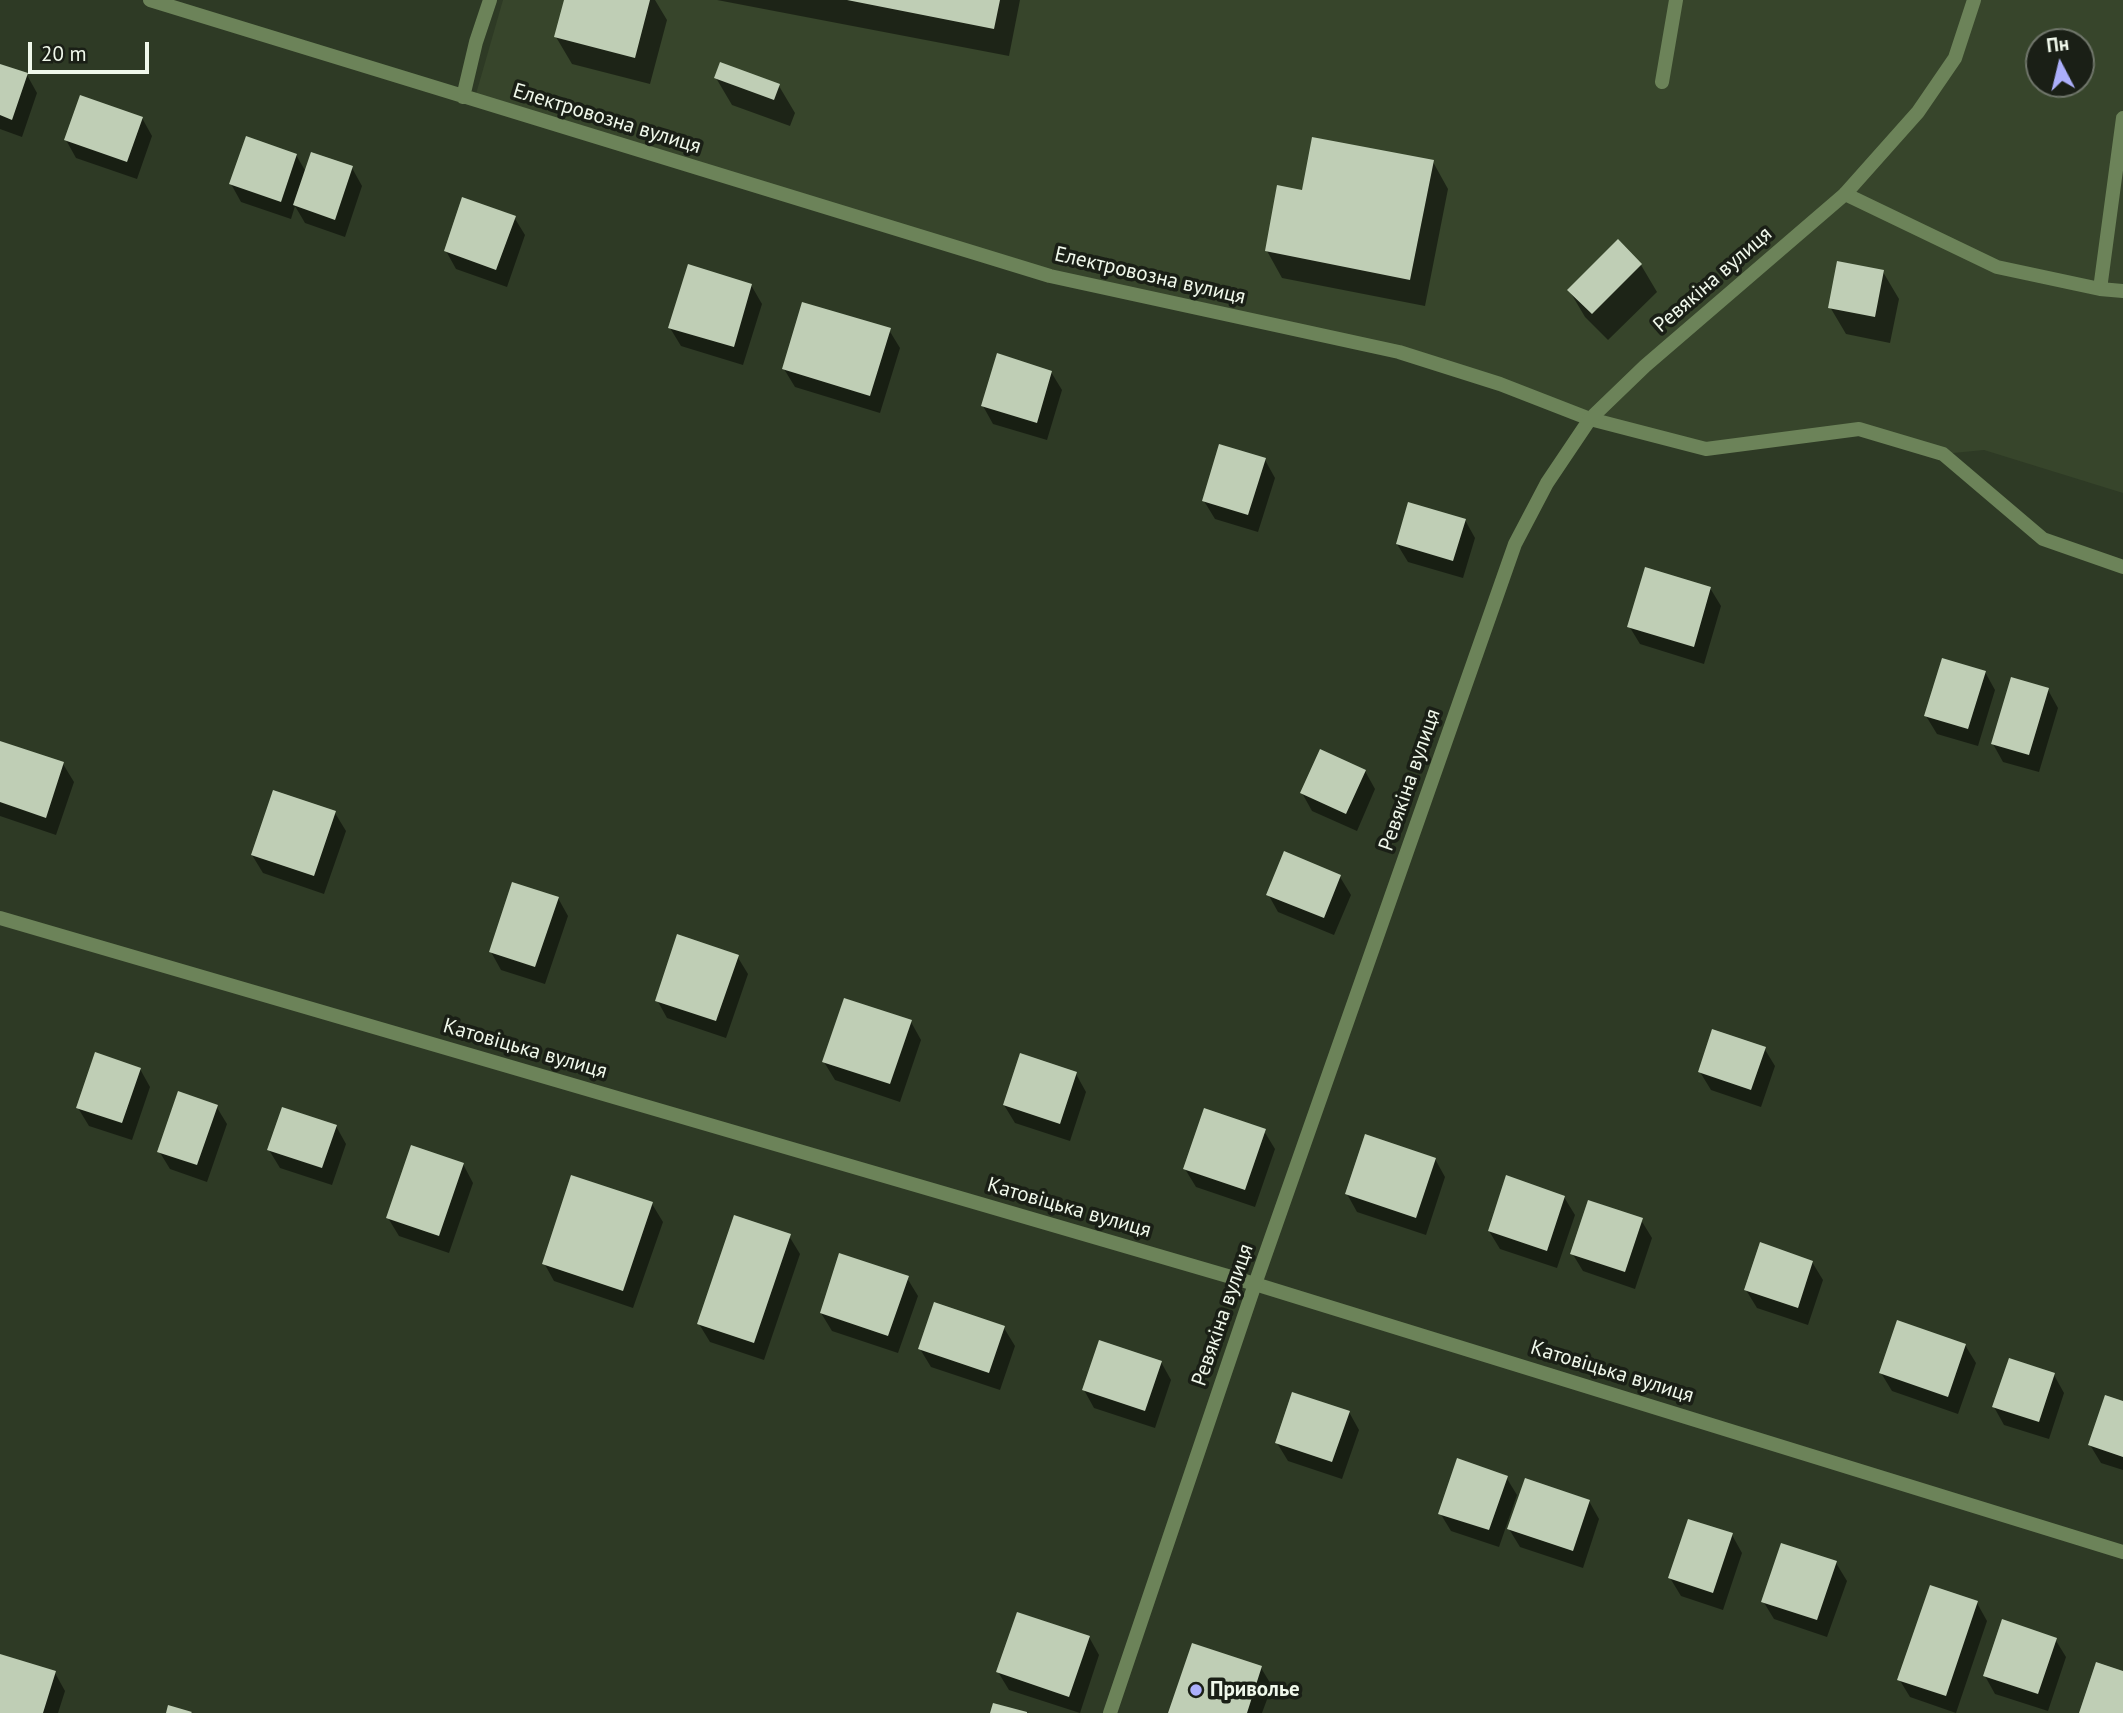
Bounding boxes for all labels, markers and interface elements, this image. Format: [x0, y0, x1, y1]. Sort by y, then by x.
scale bar [32, 28, 152, 72]
north arrow [2025, 28, 2095, 98]
text: Пн [2045, 31, 2070, 57]
text: 20 m [41, 40, 87, 67]
street label: Електровозна вулиця [510, 78, 704, 160]
street label: Ревякіна вулиця [1649, 222, 1777, 338]
street label: Електровозна вулиця [1052, 242, 1248, 310]
street label: Ревякіна вулиця [1374, 706, 1446, 854]
street label: Катовіцька вулиця [440, 1014, 610, 1084]
street label: Катовіцька вулиця [984, 1173, 1154, 1243]
street label: Ревякіна вулиця [1187, 1241, 1259, 1389]
street label: Катовіцька вулиця [1527, 1335, 1697, 1409]
place label: Приволье [1210, 1677, 1300, 1703]
marker: Приволье [1188, 1682, 1204, 1698]

